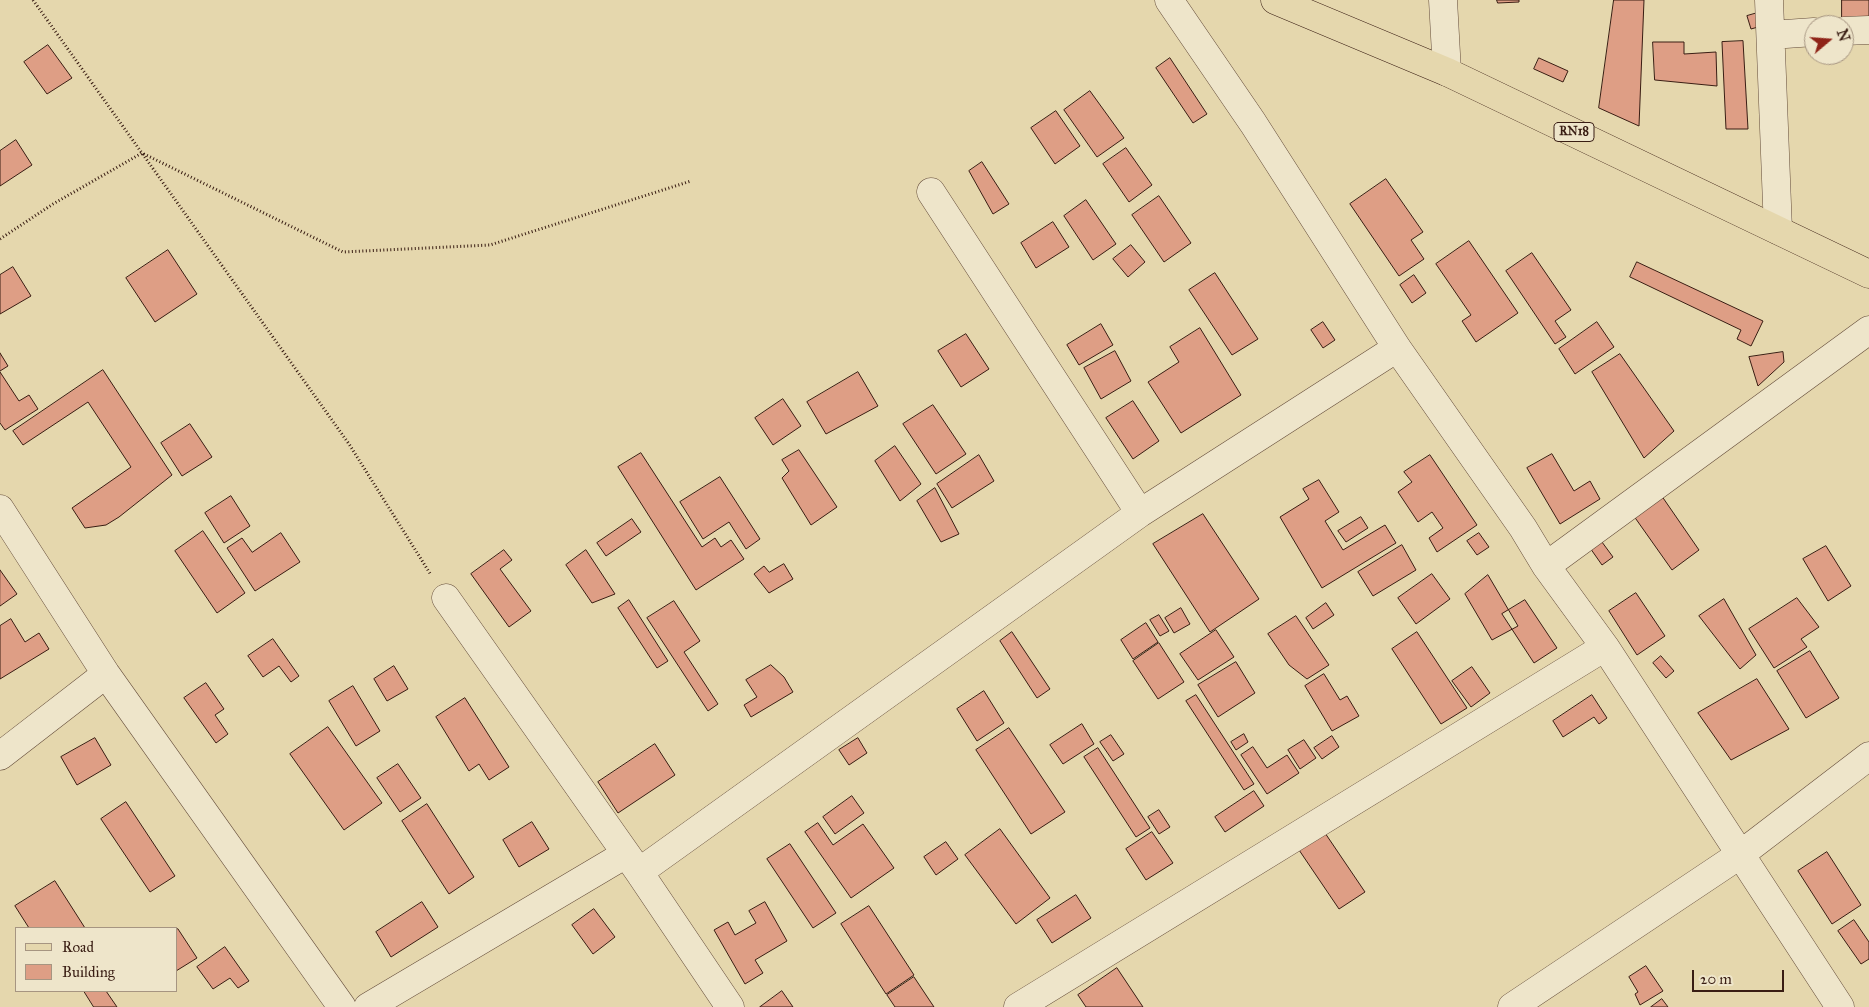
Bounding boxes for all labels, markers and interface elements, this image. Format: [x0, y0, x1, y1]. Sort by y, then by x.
north arrow [1804, 15, 1854, 65]
text: N [1833, 27, 1853, 44]
road number: RN18 [1554, 122, 1594, 142]
legend [15, 927, 178, 992]
text: Road [62, 938, 94, 956]
scale bar [1694, 960, 1786, 992]
text: Building [62, 963, 115, 981]
text: 20 m [1700, 970, 1732, 988]

